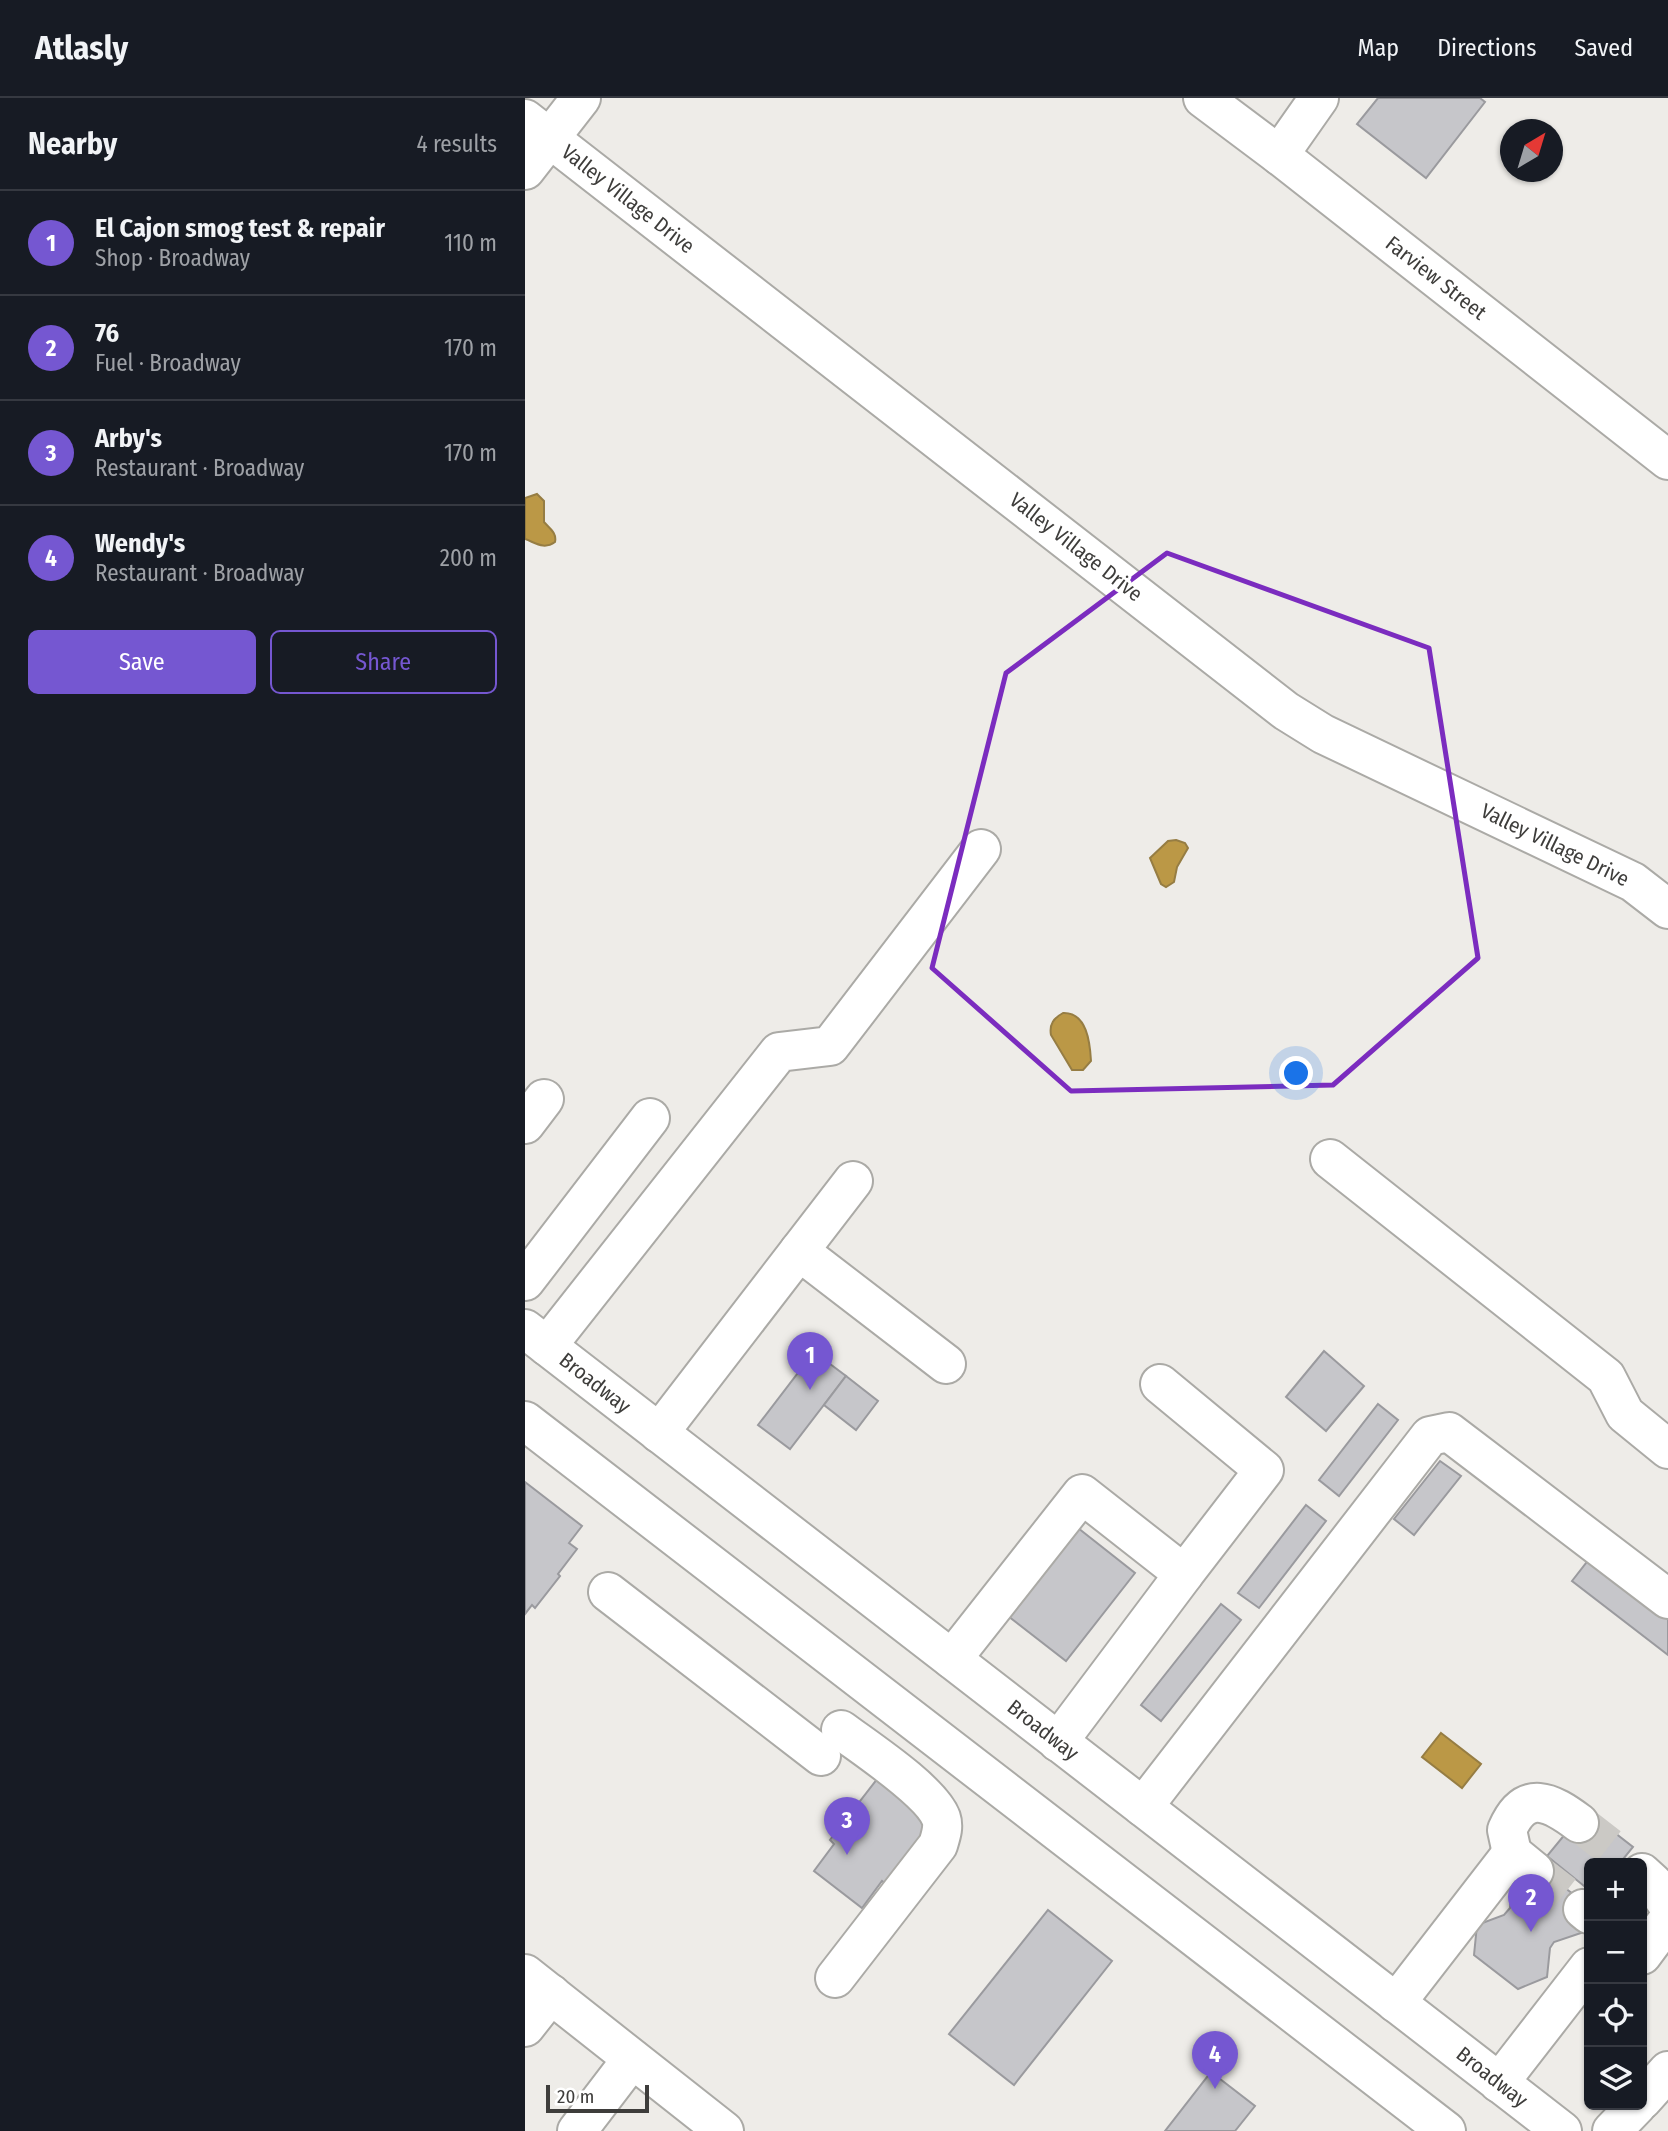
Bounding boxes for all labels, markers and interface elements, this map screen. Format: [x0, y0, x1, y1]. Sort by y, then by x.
text: Atlasly [35, 28, 128, 68]
text: Map [1358, 34, 1399, 62]
text: Directions [1437, 34, 1536, 62]
text: Saved [1574, 34, 1633, 62]
north arrow [1500, 119, 1563, 182]
text: Nearby [28, 126, 117, 162]
text: 4 results [416, 130, 497, 158]
street label: Valley Village Drive [556, 139, 700, 259]
text: El Cajon smog test & repair [95, 213, 385, 244]
text: 1 [46, 229, 56, 257]
text: 110 m [444, 229, 497, 257]
street label: Farview Street [1380, 231, 1492, 326]
text: Shop · Broadway [95, 244, 250, 272]
text: 76 [95, 318, 119, 349]
text: 2 [46, 334, 56, 362]
text: 170 m [444, 334, 497, 362]
text: Fuel · Broadway [95, 349, 241, 377]
text: Arby's [95, 423, 162, 454]
text: 3 [46, 439, 56, 467]
text: 170 m [444, 439, 497, 467]
text: Restaurant · Broadway [95, 454, 304, 482]
street label: Valley Village Drive [1004, 487, 1148, 607]
text: Wendy's [95, 528, 185, 559]
text: 4 [45, 544, 57, 572]
text: 200 m [440, 544, 497, 572]
text: Restaurant · Broadway [95, 559, 304, 587]
button: Save [28, 630, 256, 694]
button: Share [270, 630, 497, 694]
street label: Valley Village Drive [1477, 798, 1633, 892]
your location [1279, 1056, 1313, 1090]
pin: 1 [787, 1332, 833, 1390]
street label: Broadway [554, 1347, 636, 1419]
street label: Broadway [1002, 1694, 1084, 1766]
pin: 3 [824, 1797, 870, 1855]
map controls [1584, 1858, 1647, 2110]
button: + [1584, 1858, 1647, 1921]
pin: 2 [1508, 1874, 1554, 1932]
button: − [1584, 1921, 1647, 1984]
button: locate [1584, 1984, 1647, 2047]
pin: 4 [1192, 2031, 1238, 2089]
street label: Broadway [1451, 2041, 1533, 2113]
button: layers [1584, 2047, 1647, 2110]
scale bar [546, 2082, 649, 2114]
text: 20 m [557, 2085, 594, 2108]

